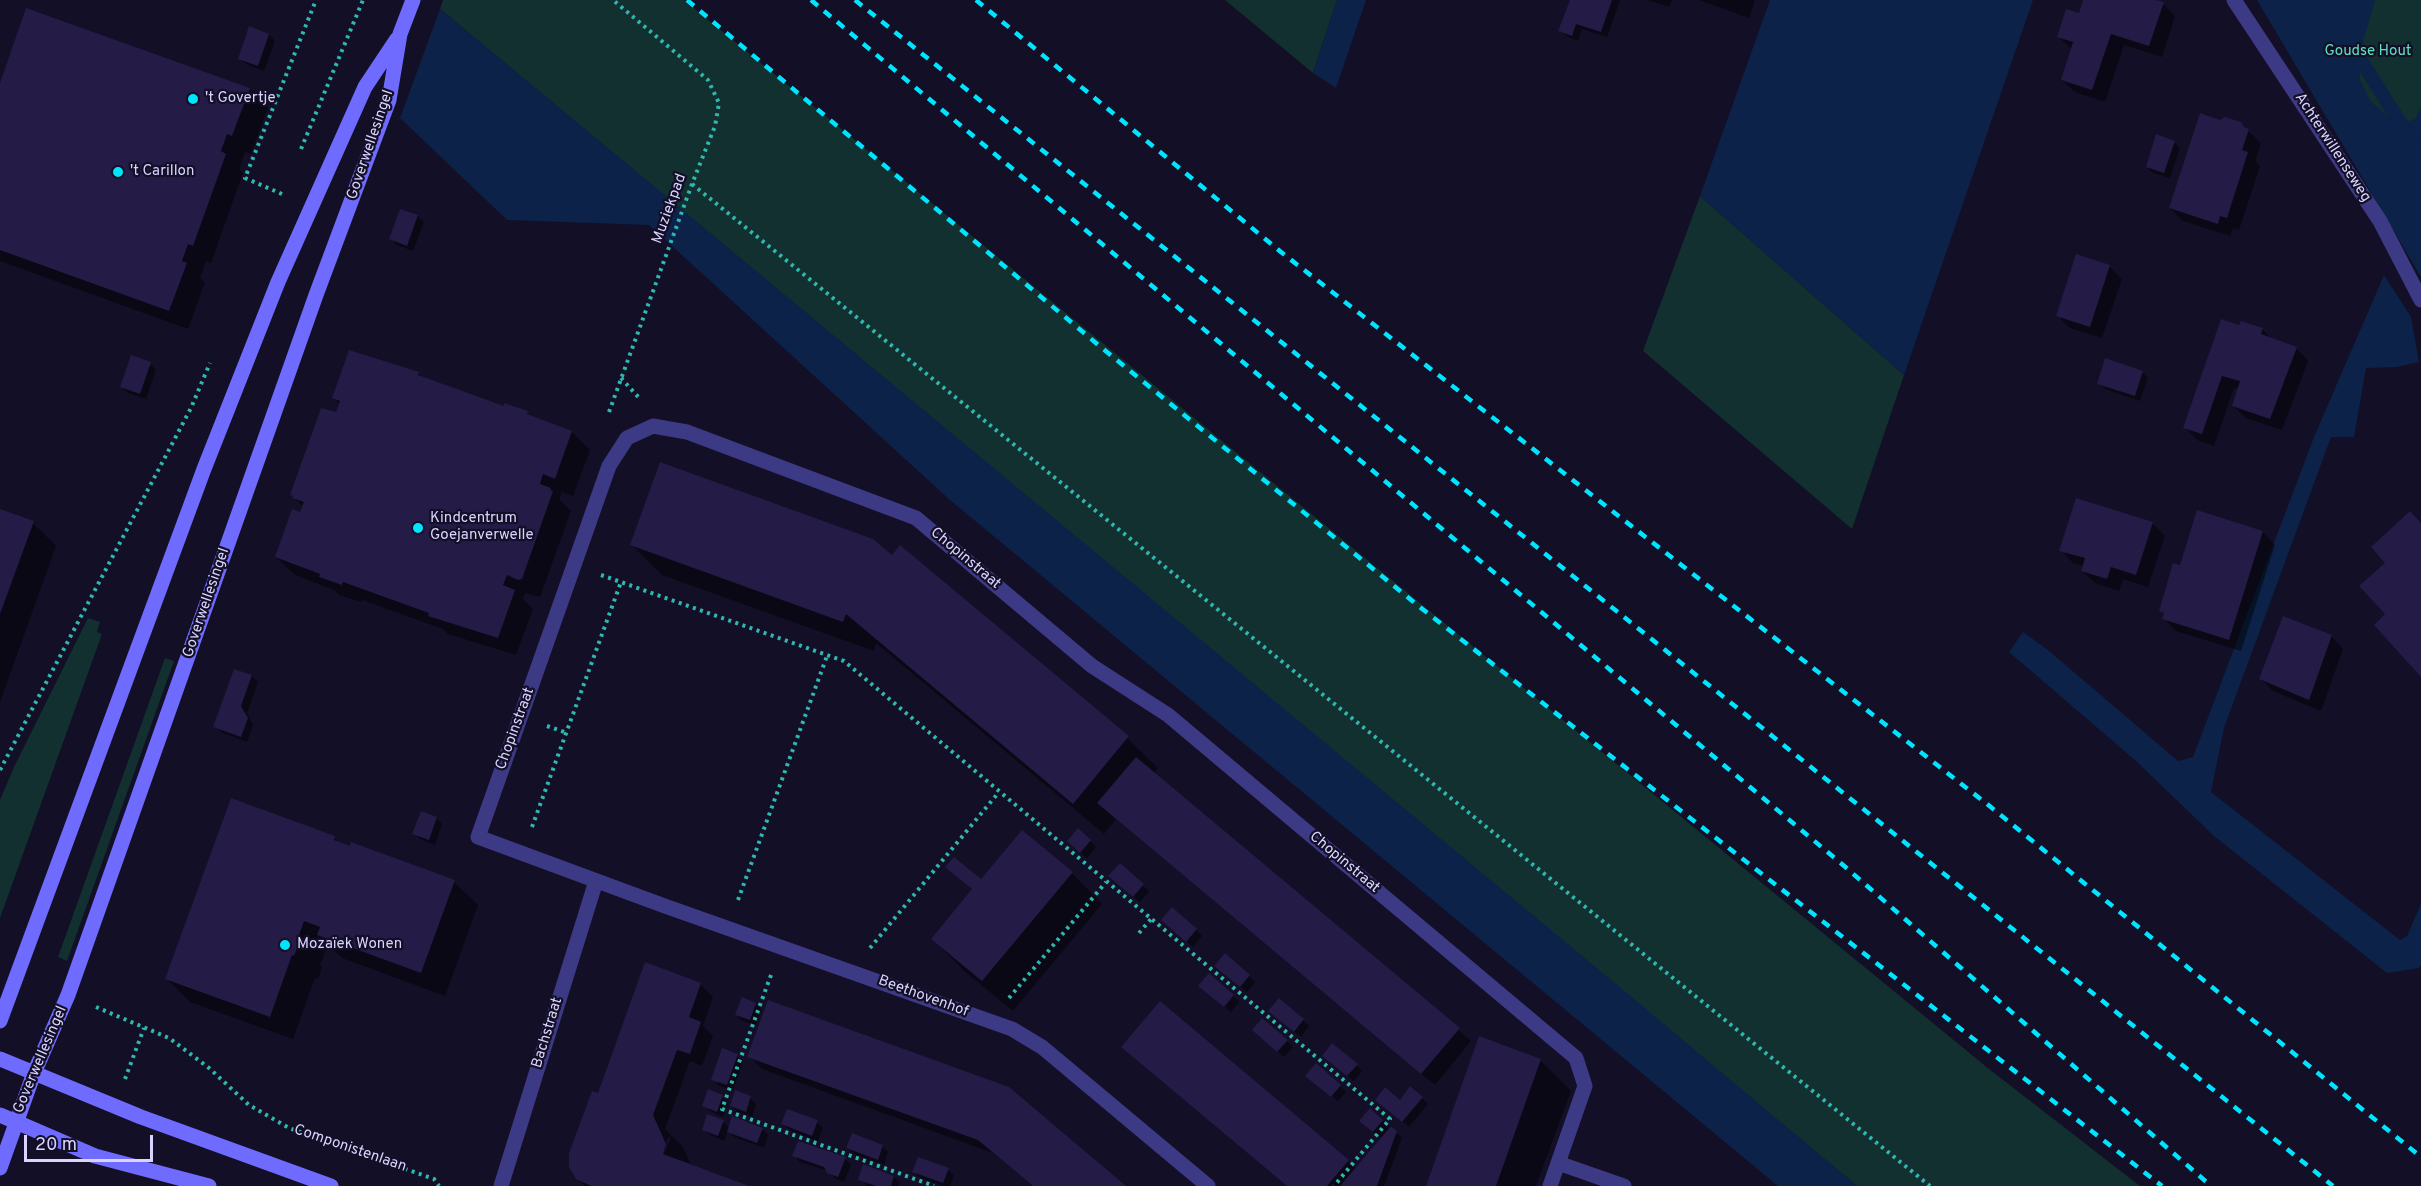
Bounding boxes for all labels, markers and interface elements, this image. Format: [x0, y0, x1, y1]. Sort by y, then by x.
park label: Goudse Hout [2325, 43, 2411, 61]
street label: Goverwellesingel [344, 88, 398, 202]
place label: 't Govertje [205, 90, 275, 108]
street label: Achterwillenseweg [2290, 90, 2374, 206]
marker: 't Govertje [186, 92, 200, 106]
place label: 't Carillon [130, 163, 194, 181]
marker: 't Carillon [111, 165, 125, 179]
street label: Muziekpad [649, 172, 691, 246]
place label: Kindcentrum Goejanverwelle [430, 510, 534, 545]
marker: Kindcentrum Goejanverwelle [411, 521, 425, 535]
street label: Chopinstraat [926, 524, 1004, 594]
street label: Goverwellesingel [180, 546, 234, 660]
street label: Chopinstraat [493, 685, 539, 773]
street label: Chopinstraat [1305, 828, 1383, 898]
place label: Mozaïek Wonen [297, 936, 402, 954]
marker: Mozaïek Wonen [278, 938, 292, 952]
street label: Beethovenhof [875, 972, 971, 1022]
street label: Bachstraat [529, 996, 567, 1070]
street label: Goverwellesingel [10, 1004, 72, 1116]
street label: Componistenlaan [291, 1121, 409, 1177]
scale bar [27, 1123, 156, 1161]
text: 20 m [35, 1134, 77, 1157]

